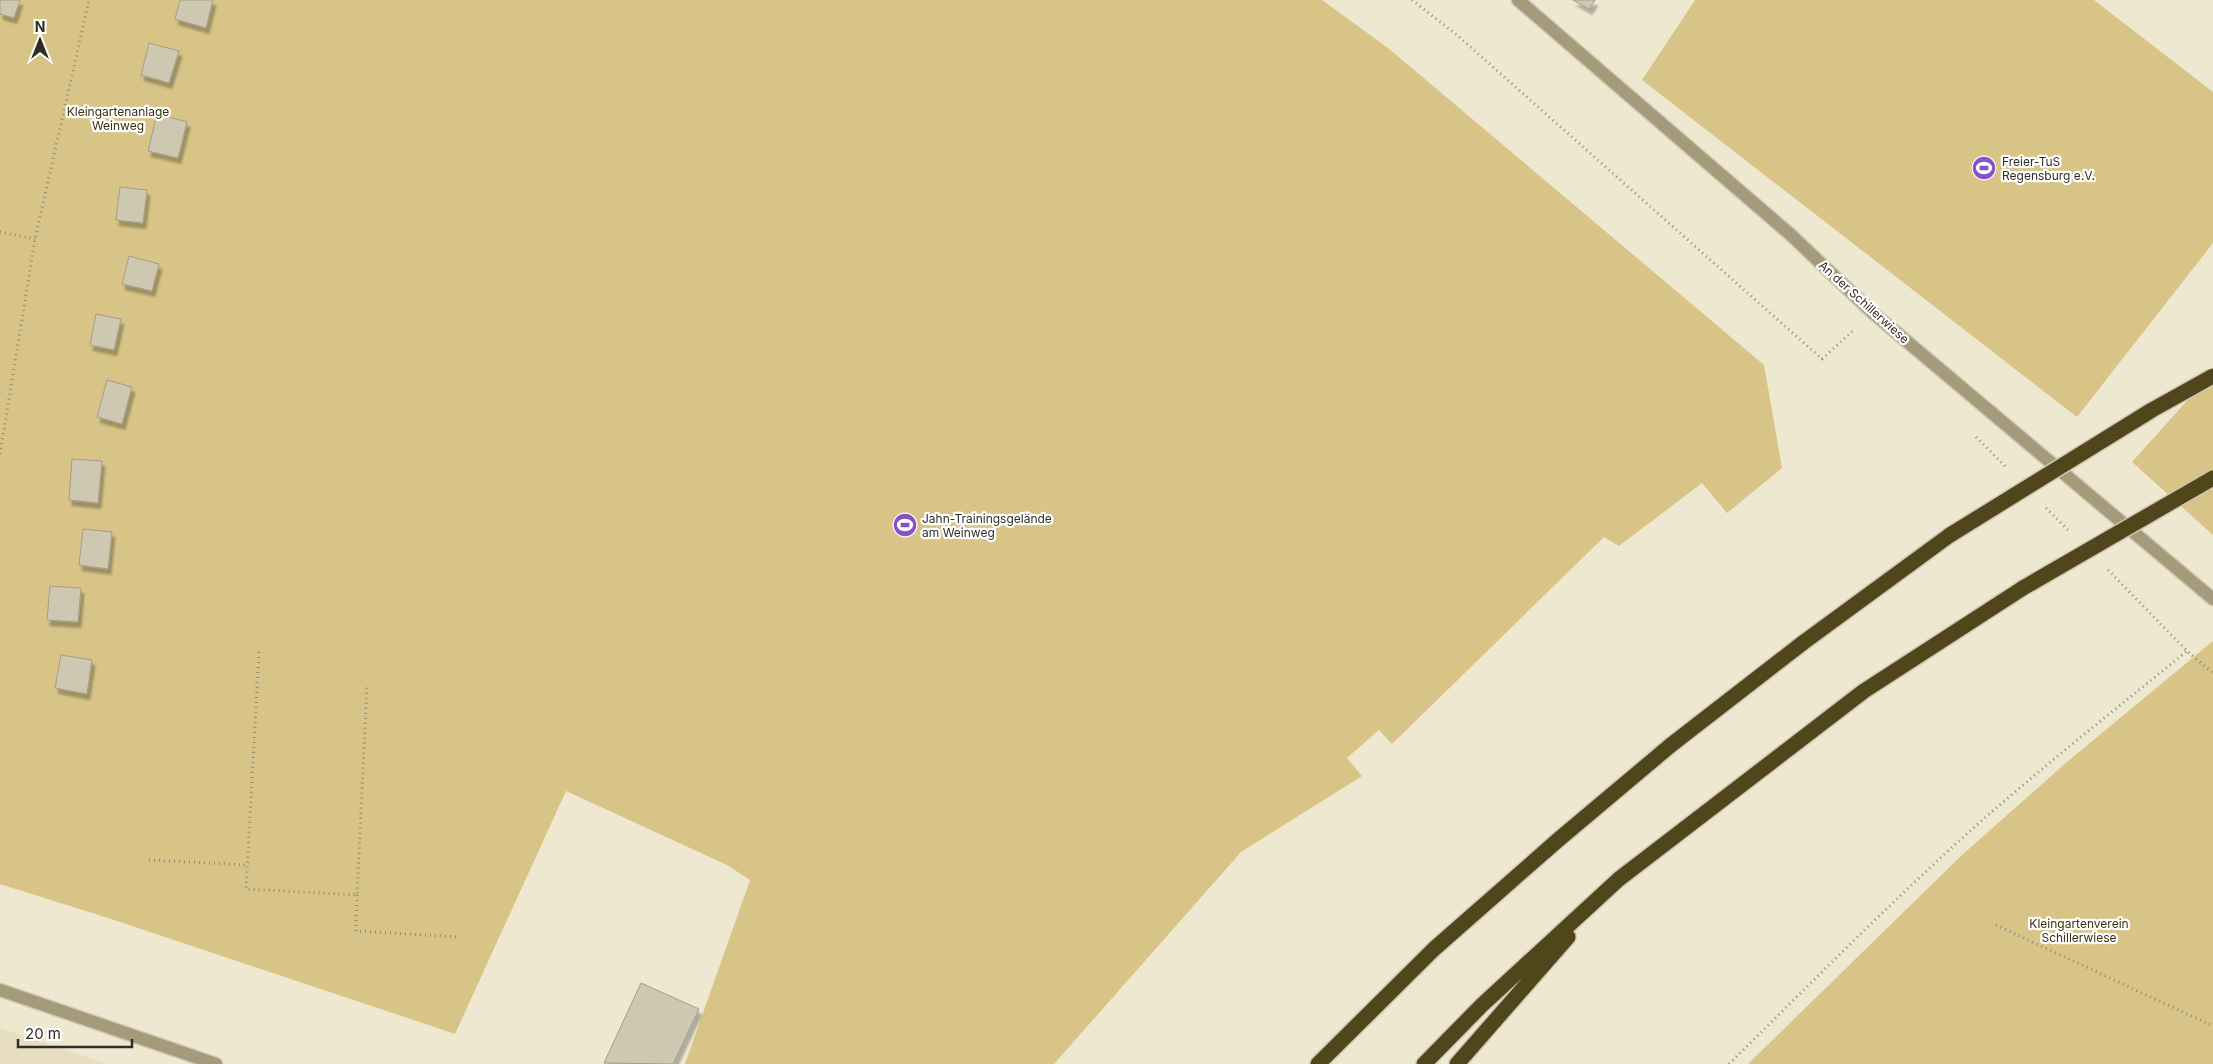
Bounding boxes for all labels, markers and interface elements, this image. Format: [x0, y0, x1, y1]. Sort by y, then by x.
north arrow [15, 15, 65, 65]
text: N [35, 18, 45, 35]
park label: Kleingartenanlage Weinweg [67, 104, 169, 133]
place label: Freier-TuS Regensburg e.V. [2002, 154, 2095, 183]
sports icon: Freier-TuS Regensburg e.V. [1971, 155, 1997, 181]
street label: An der Schillerwiese [1816, 258, 1912, 346]
place label: Jahn-Trainingsgelände am Weinweg [922, 511, 1052, 540]
sports icon: Jahn-Trainingsgelände am Weinweg [892, 512, 918, 538]
park label: Kleingartenverein Schillerwiese [2029, 916, 2129, 945]
scale bar [18, 1016, 131, 1048]
text: 20 m [25, 1024, 61, 1043]

